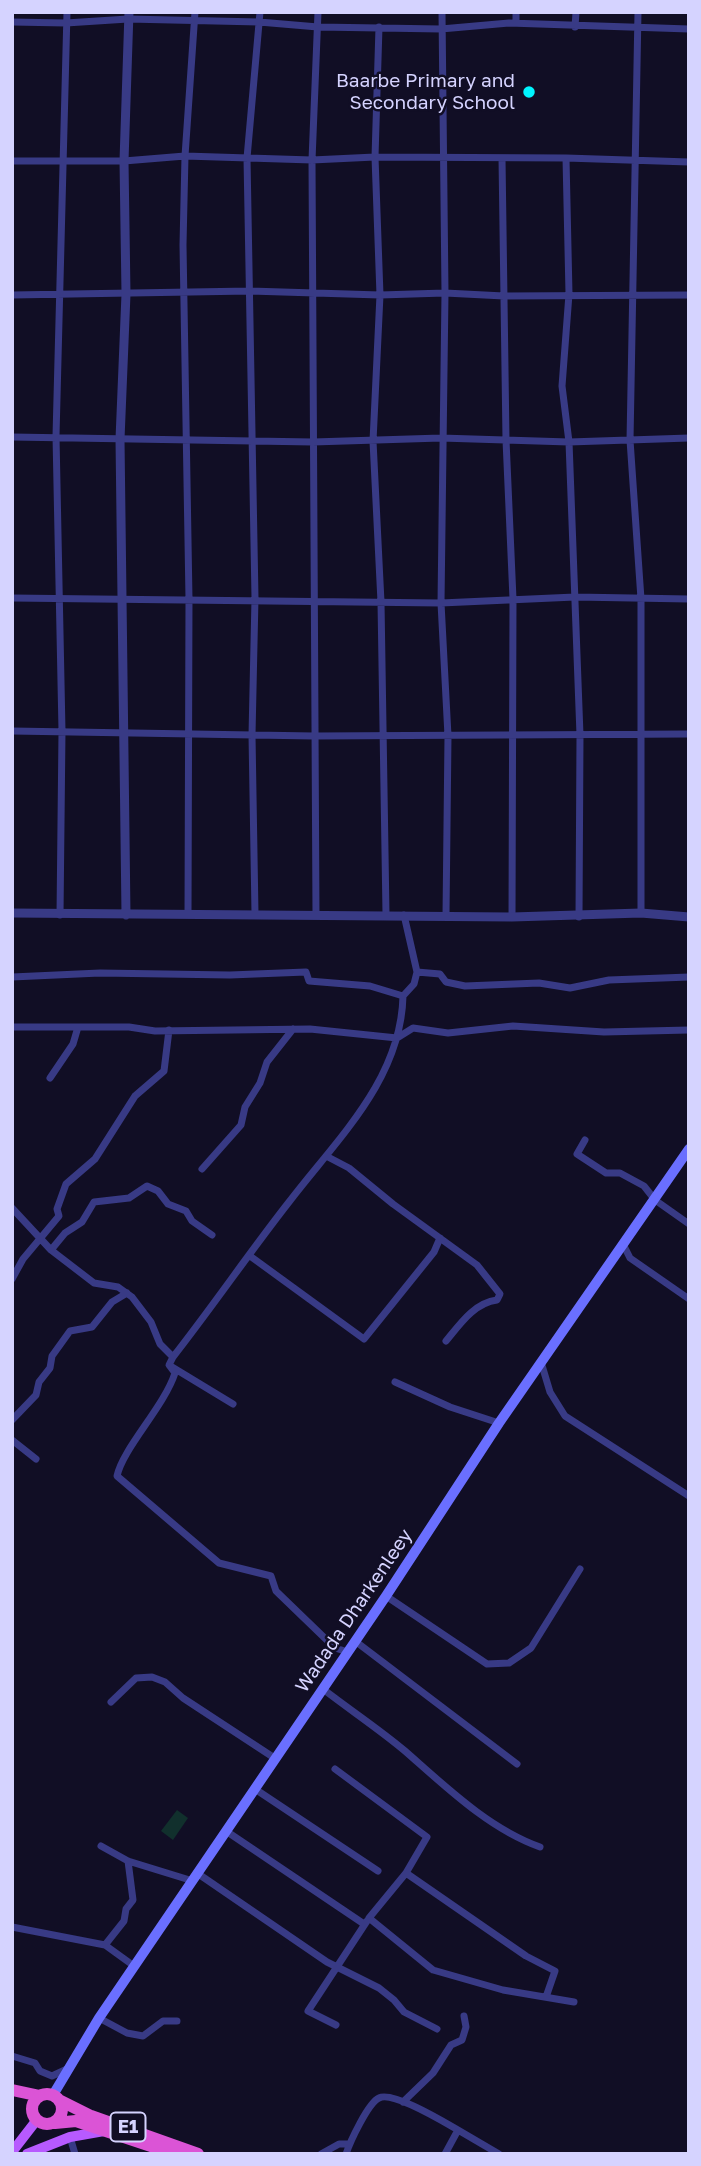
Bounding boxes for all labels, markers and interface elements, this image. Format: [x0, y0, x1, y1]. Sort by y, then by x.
place label: Baarbe Primary and Secondary School [336, 70, 515, 114]
marker: Baarbe Primary and Secondary School [521, 84, 537, 100]
street label: Wadada Dharkenleey [291, 1525, 417, 1697]
road number: E1 [110, 2112, 146, 2141]

